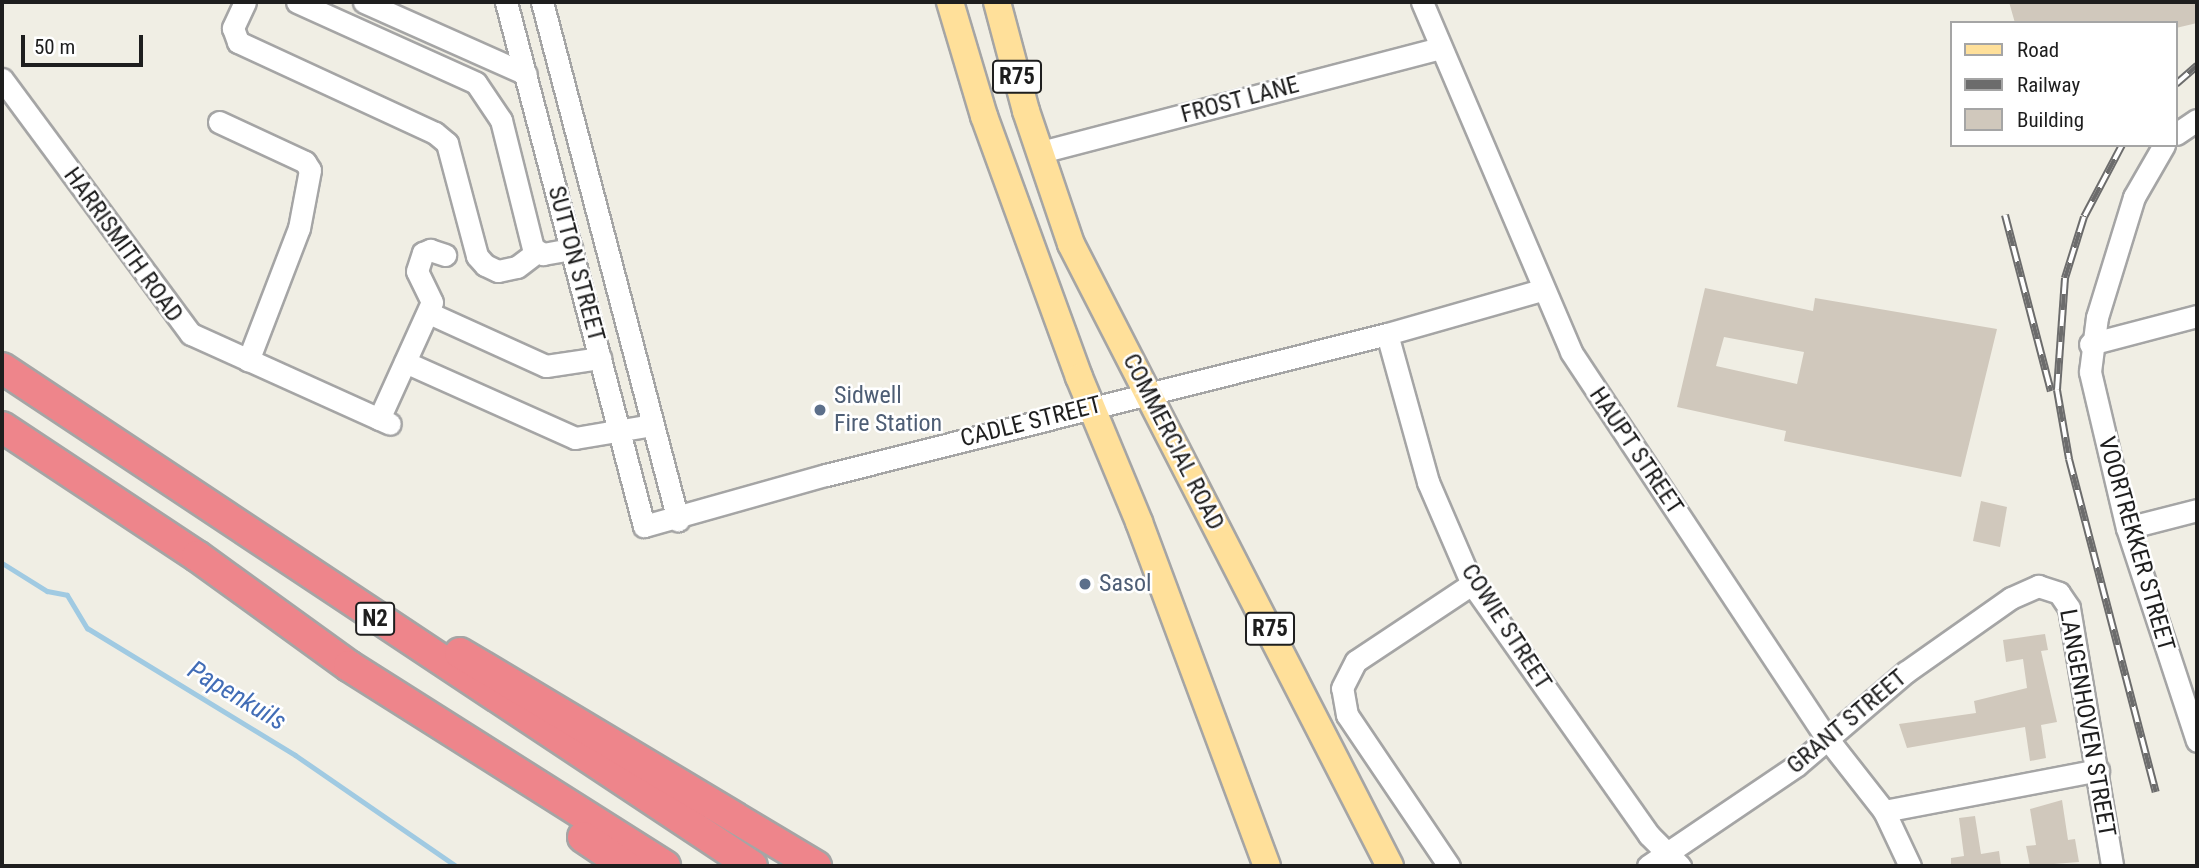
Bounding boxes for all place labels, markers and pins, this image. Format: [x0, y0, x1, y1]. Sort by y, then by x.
place label: Sidwell Fire Station [834, 382, 942, 438]
marker: Sidwell Fire Station [812, 402, 828, 418]
place label: Sasol [1099, 570, 1151, 598]
marker: Sasol [1077, 576, 1093, 592]

